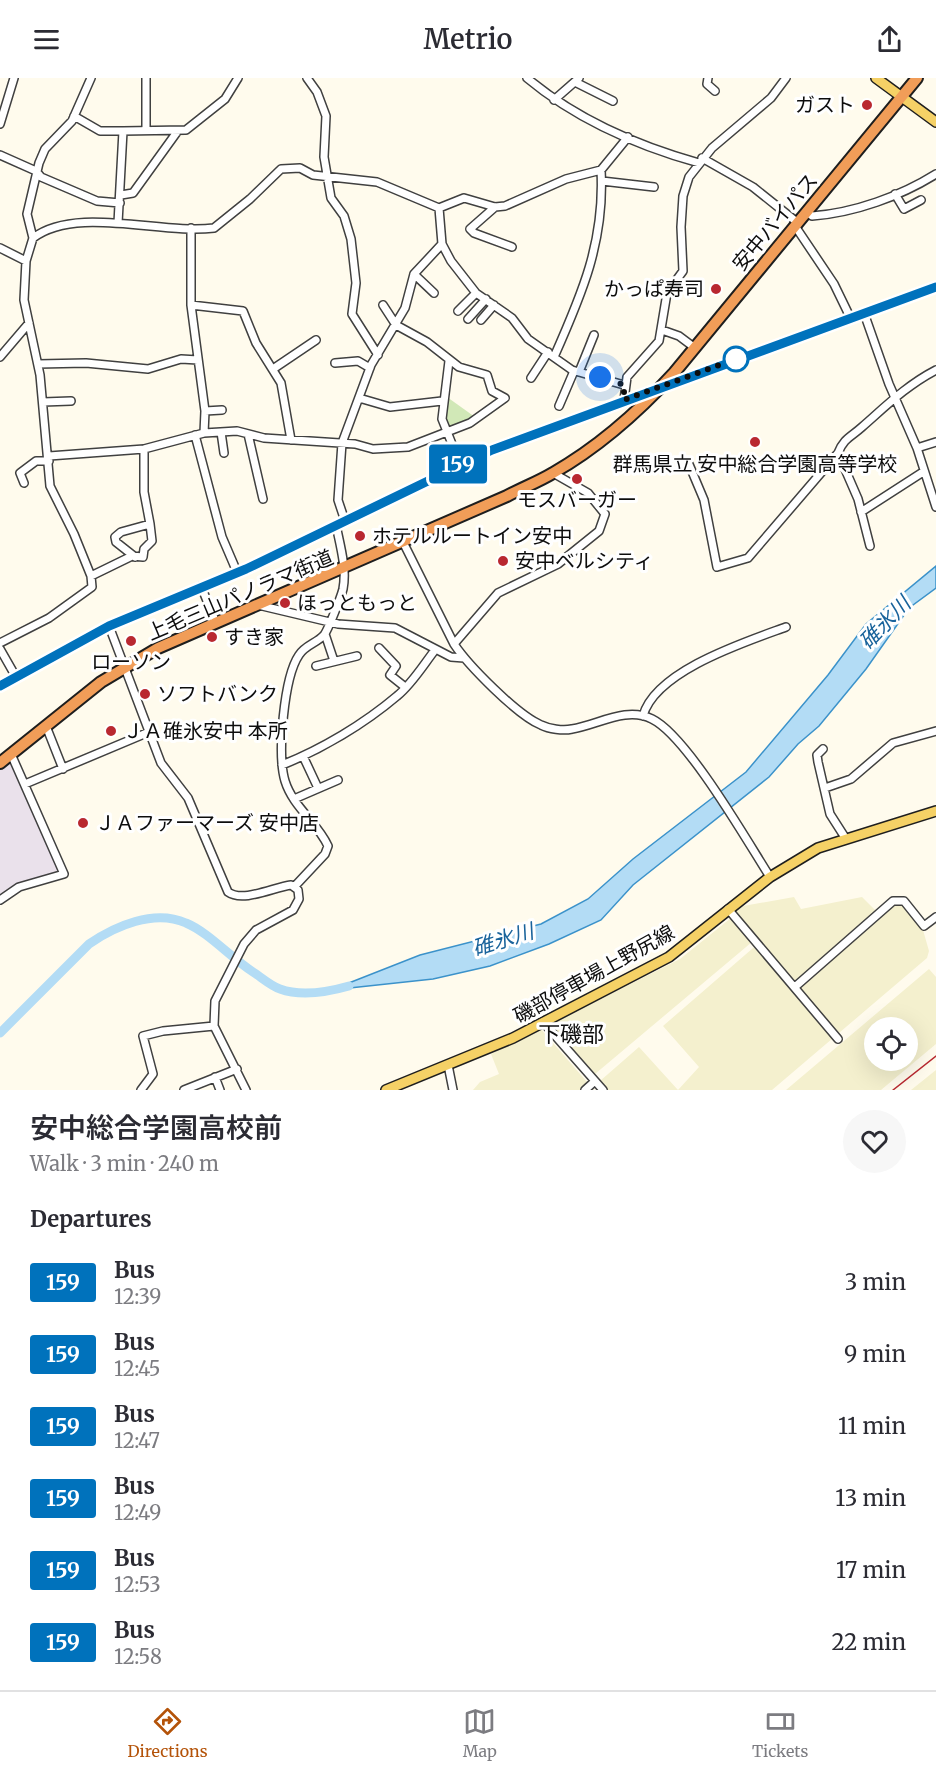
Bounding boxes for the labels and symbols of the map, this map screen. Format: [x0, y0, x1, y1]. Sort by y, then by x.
place label: ガスト [795, 92, 855, 117]
marker: ガスト [860, 98, 874, 112]
street label: 安中バイパス [727, 168, 823, 276]
place label: かっぱ寿司 [604, 276, 704, 301]
marker: かっぱ寿司 [709, 282, 723, 296]
unlabelled marker [723, 346, 749, 372]
your location [585, 362, 615, 392]
marker: 群馬県立 安中総合学園高等学校 [748, 435, 762, 449]
line badge: 159 [424, 444, 492, 484]
place label: 群馬県立 安中総合学園高等学校 [613, 451, 897, 476]
marker: モスバーガー [570, 472, 584, 486]
place label: モスバーガー [517, 487, 637, 512]
place label: ホテルルートイン安中 [372, 523, 572, 548]
marker: ホテルルートイン安中 [353, 529, 367, 543]
street label: 上毛三山パノラマ街道 [143, 544, 337, 645]
place label: 安中ベルシティ [515, 548, 654, 573]
marker: 安中ベルシティ [496, 554, 510, 568]
water label: 碓氷川 [853, 589, 918, 655]
place label: ほっともっと [297, 590, 417, 615]
marker: ほっともっと [278, 596, 292, 610]
place label: すき家 [224, 624, 284, 649]
marker: すき家 [205, 630, 219, 644]
marker: ローソン [124, 634, 138, 648]
place label: ローソン [91, 649, 171, 674]
place label: ソフトバンク [157, 681, 278, 706]
marker: ソフトバンク [138, 687, 152, 701]
place label: ＪＡ碓氷安中 本所 [123, 718, 288, 743]
marker: ＪＡ碓氷安中 本所 [104, 724, 118, 738]
place label: ＪＡファーマーズ 安中店 [95, 810, 319, 835]
marker: ＪＡファーマーズ 安中店 [76, 816, 90, 830]
water label: 碓氷川 [469, 917, 539, 962]
street label: 磯部停車場上野尻線 [509, 919, 679, 1028]
district label: 下磯部 [538, 1020, 604, 1048]

